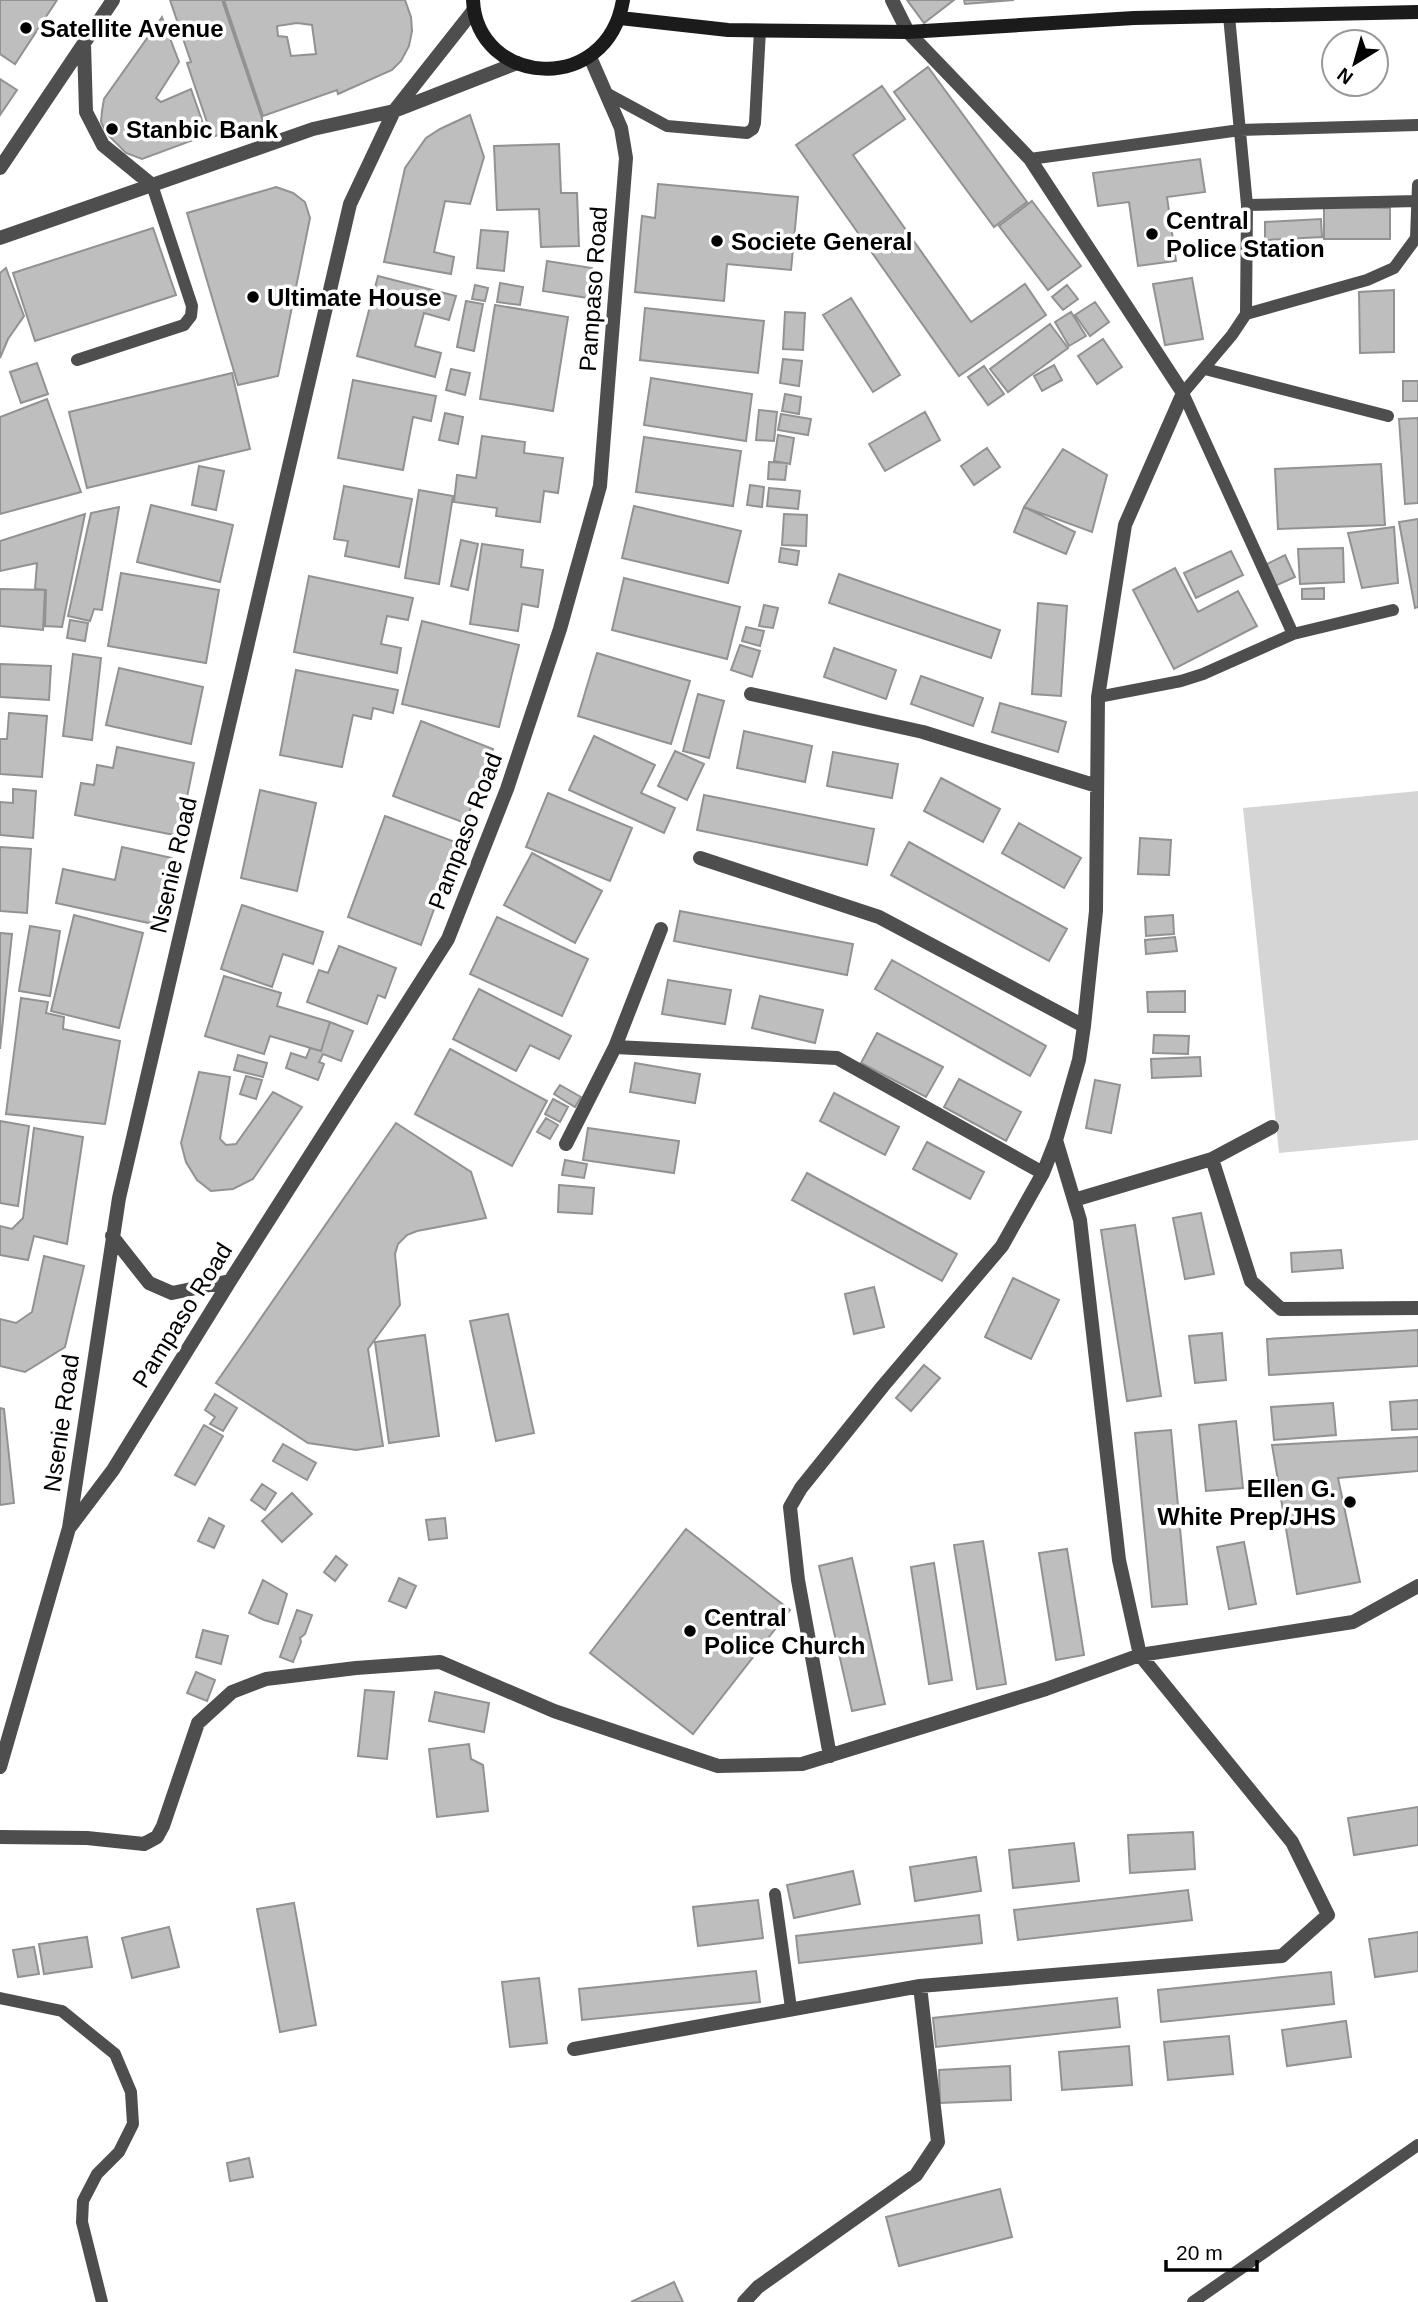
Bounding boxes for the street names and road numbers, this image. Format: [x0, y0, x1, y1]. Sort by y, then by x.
street label: Pampaso Road [574, 206, 612, 372]
street label: Pampaso Road [423, 749, 507, 913]
street label: Nsenie Road [144, 794, 202, 936]
street label: Pampaso Road [127, 1238, 237, 1392]
street label: Nsenie Road [38, 1352, 84, 1494]

